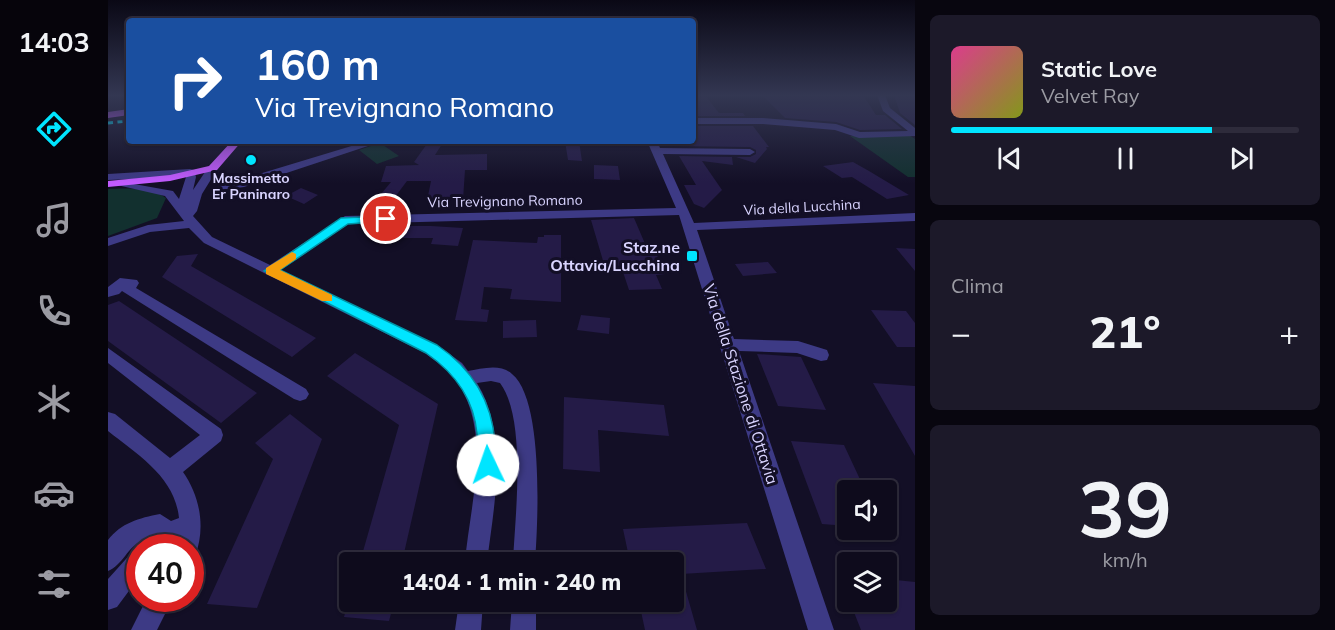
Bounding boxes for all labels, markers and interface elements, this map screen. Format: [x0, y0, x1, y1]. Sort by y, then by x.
text: 14:03 [18, 25, 90, 59]
text: 160 m [255, 38, 380, 91]
icon: right [156, 42, 234, 120]
text: Static Love [1041, 55, 1157, 83]
text: Velvet Ray [1041, 83, 1139, 108]
text: Via Trevignano Romano [255, 90, 554, 124]
icon: directions [33, 108, 75, 150]
icon: previous [993, 142, 1026, 175]
icon: pause [1109, 142, 1142, 175]
icon: next [1225, 142, 1258, 175]
marker: Massimetto Er Paninaro [244, 153, 258, 167]
place label: Massimetto Er Paninaro [212, 169, 290, 203]
street label: Via Trevignano Romano [427, 191, 583, 211]
pin [360, 193, 411, 244]
street label: Via della Lucchina [743, 195, 861, 219]
icon: music [33, 199, 75, 241]
icon: arrive [369, 202, 402, 235]
place label: Staz.ne Ottavia/Lucchina [550, 237, 680, 275]
marker: Staz.ne Ottavia/Lucchina [685, 249, 699, 263]
text: Clima [951, 273, 1004, 298]
street label: Via della Stazione di Ottavia [699, 281, 783, 487]
icon: phone [33, 290, 75, 332]
text: 21° [1089, 303, 1161, 359]
text: − [951, 312, 971, 353]
text: + [1279, 312, 1299, 353]
icon: climate [33, 381, 75, 423]
position arrow [456, 433, 520, 497]
text: 39 [1078, 459, 1172, 557]
icon: car [33, 472, 75, 514]
map controls [837, 480, 897, 612]
button: sound [837, 480, 897, 540]
speed limit sign: 40 [126, 534, 204, 612]
text: km/h [1102, 547, 1148, 572]
button: layers [837, 552, 897, 612]
icon: filters [33, 563, 75, 605]
text: 14:04 · 1 min · 240 m [402, 568, 621, 596]

